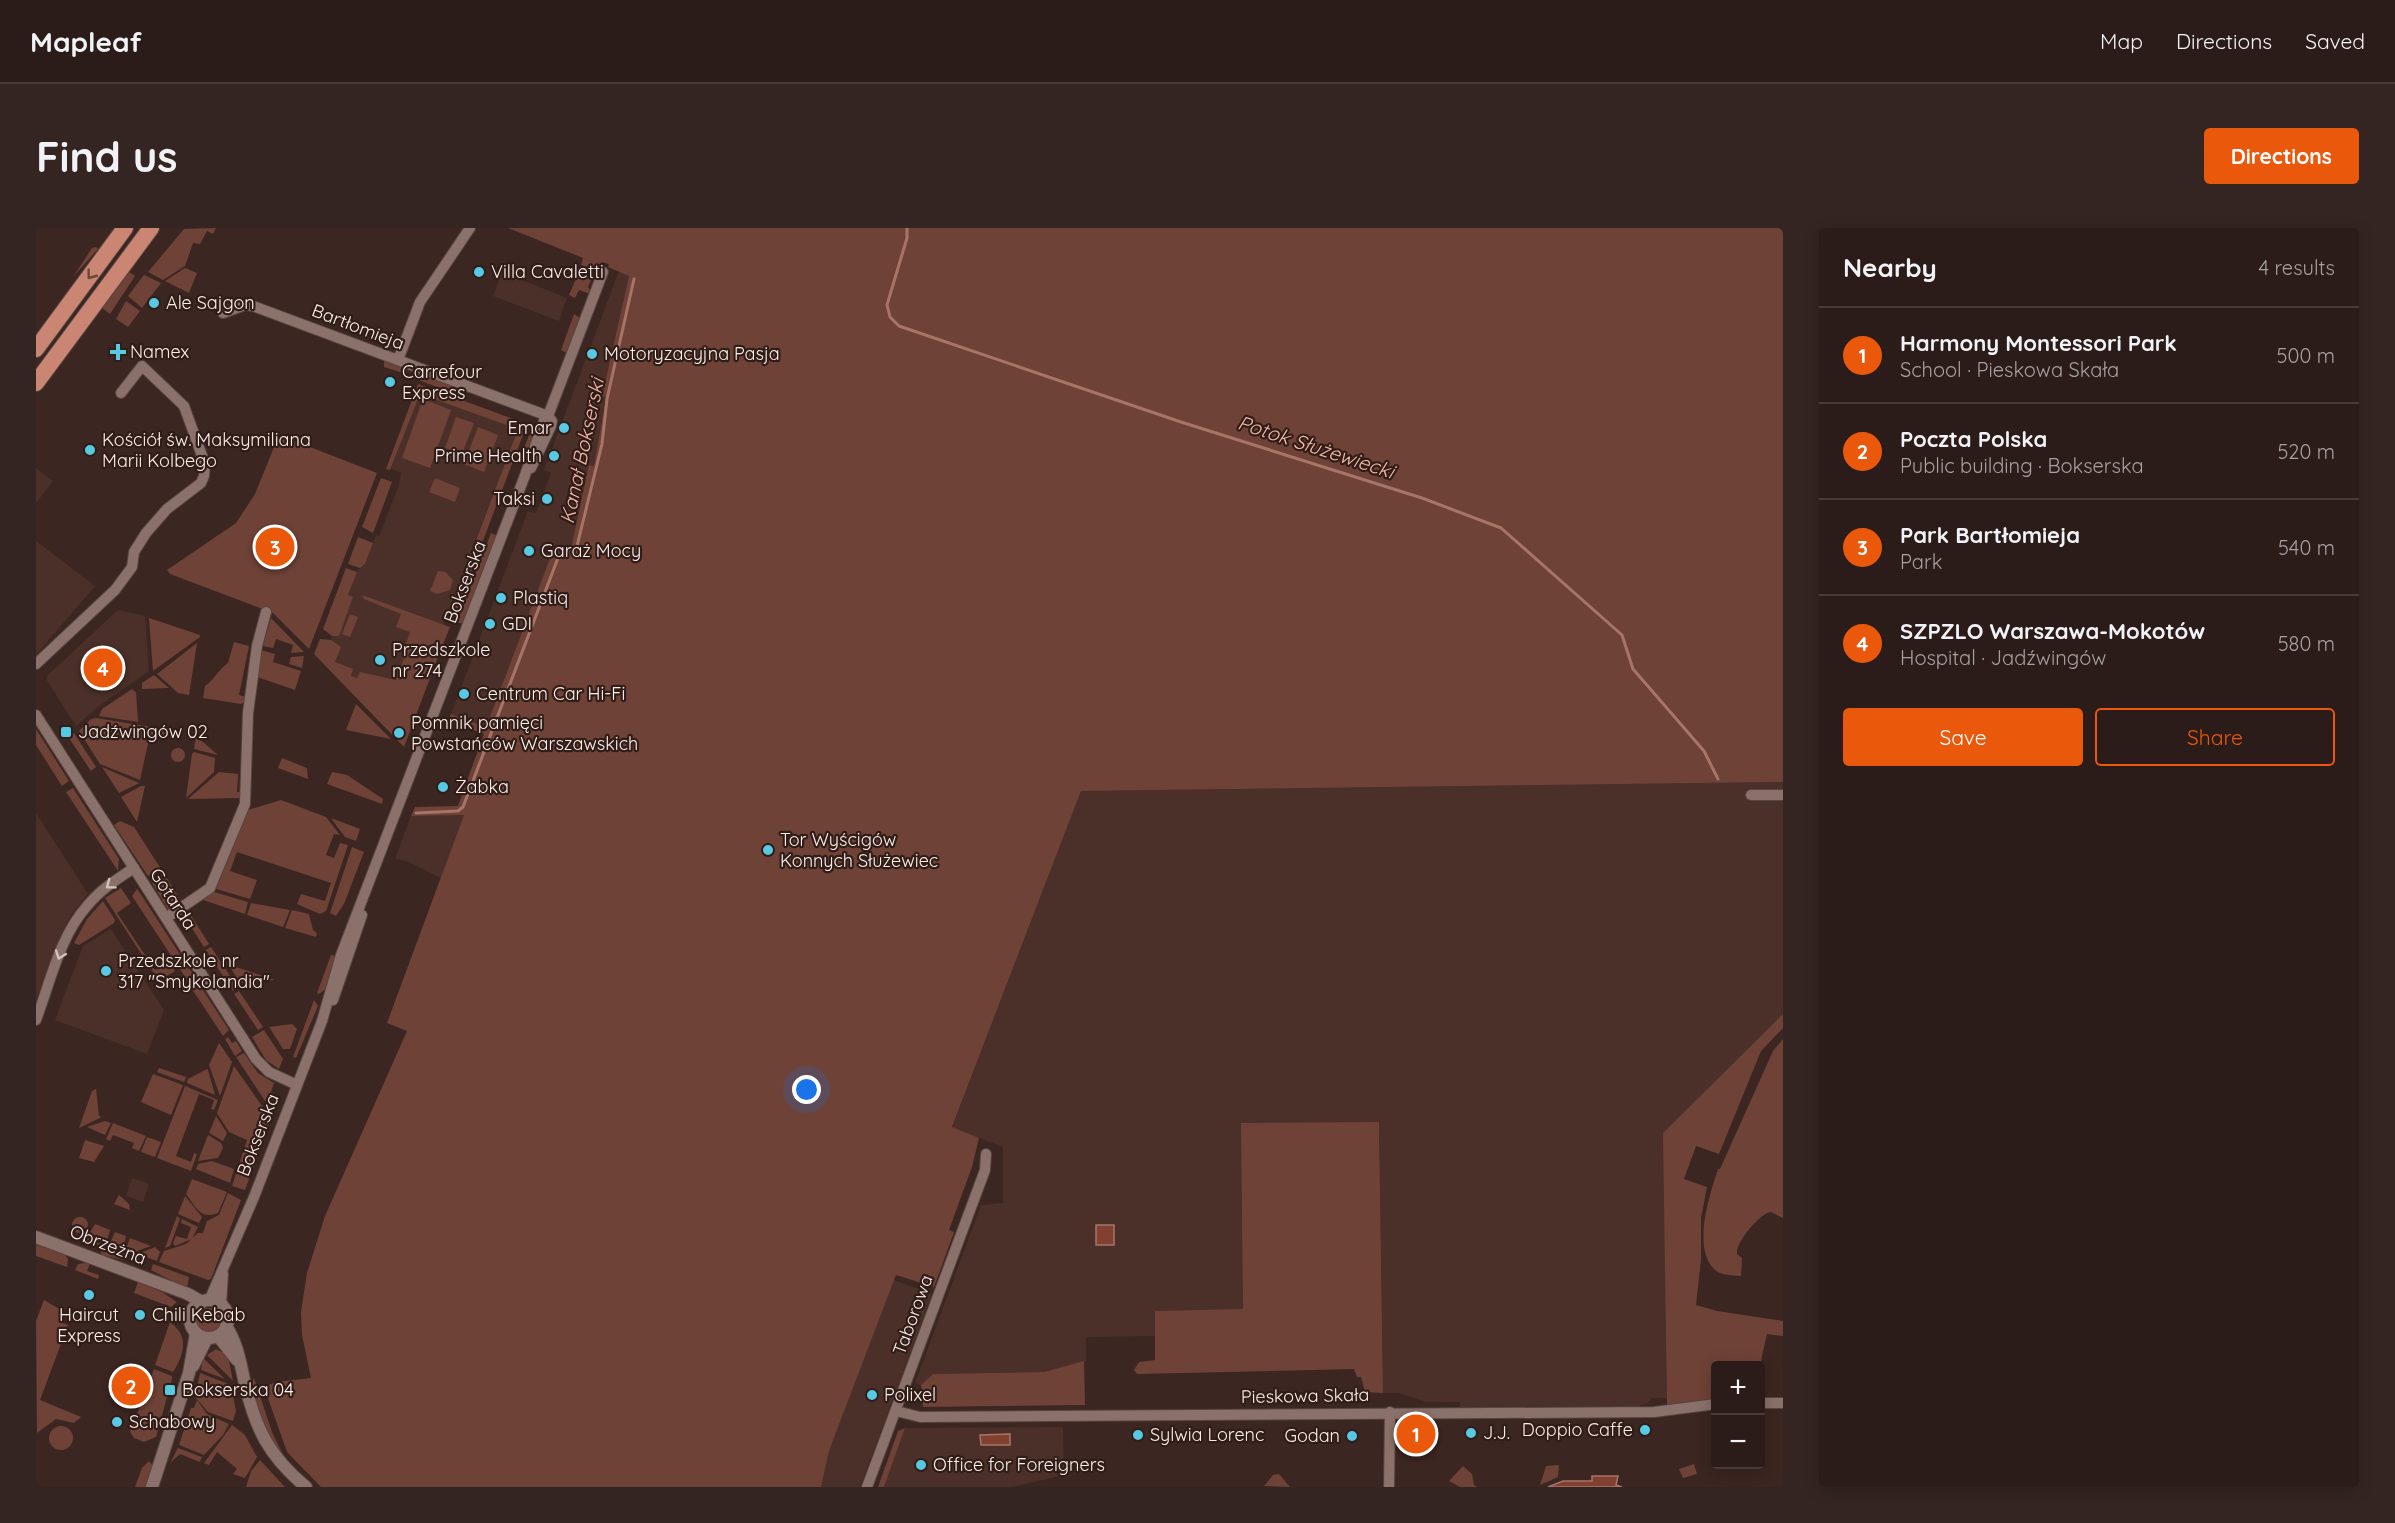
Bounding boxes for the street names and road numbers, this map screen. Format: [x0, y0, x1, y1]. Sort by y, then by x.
street label: Bartłomieja [309, 298, 408, 355]
street label: Bokserska [438, 537, 491, 626]
street label: Gotarda [145, 864, 202, 934]
street label: Bokserska [231, 1090, 284, 1179]
street label: Obrzeżna [67, 1219, 150, 1270]
street label: Taborowa [887, 1272, 938, 1358]
street label: Pieskowa Skała [1241, 1383, 1369, 1408]

